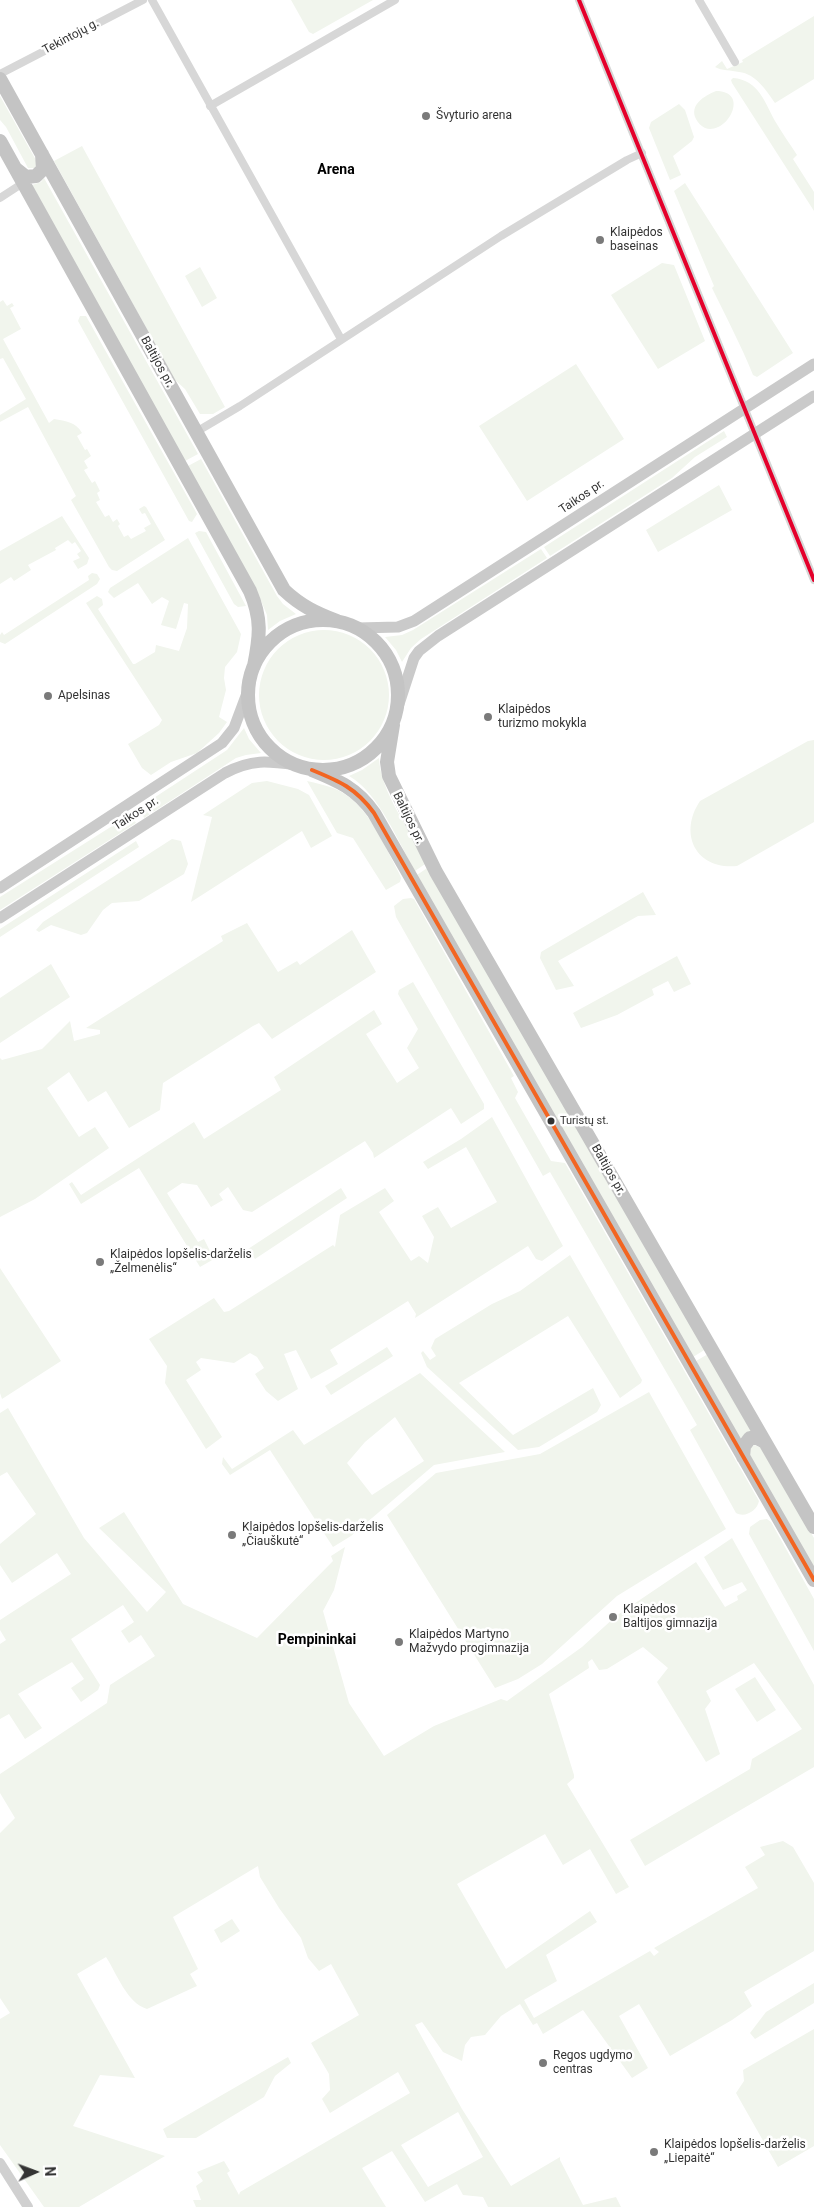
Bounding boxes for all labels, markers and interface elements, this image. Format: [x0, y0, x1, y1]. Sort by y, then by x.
street label: Tekintojų g. [40, 16, 102, 58]
place label: Švyturio arena [436, 109, 512, 123]
marker: Švyturio arena [420, 110, 432, 122]
district label: Arena [317, 162, 355, 178]
place label: Klaipėdos baseinas [610, 226, 663, 254]
marker: Klaipėdos baseinas [594, 234, 606, 246]
street label: Baltijos pr. [137, 334, 177, 390]
street label: Taikos pr. [557, 477, 607, 517]
place label: Apelsinas [58, 689, 110, 703]
marker: Apelsinas [42, 690, 54, 702]
place label: Klaipėdos turizmo mokykla [498, 703, 586, 731]
marker: Klaipėdos turizmo mokykla [482, 711, 494, 723]
street label: Baltijos pr. [389, 790, 427, 846]
street label: Taikos pr. [111, 794, 161, 834]
place label: Turistų st. [560, 1114, 609, 1128]
marker: Turistų st. [546, 1116, 556, 1126]
street label: Baltijos pr. [588, 1142, 628, 1198]
place label: Klaipėdos lopšelis-darželis „Želmenėlis“ [110, 1248, 252, 1276]
marker: Klaipėdos lopšelis-darželis „Želmenėlis“ [94, 1256, 106, 1268]
place label: Klaipėdos lopšelis-darželis „Čiauškutė“ [242, 1521, 384, 1549]
marker: Klaipėdos lopšelis-darželis „Čiauškutė“ [226, 1529, 238, 1541]
place label: Klaipėdos Baltijos gimnazija [623, 1603, 717, 1631]
marker: Klaipėdos Baltijos gimnazija [607, 1611, 619, 1623]
place label: Klaipėdos Martyno Mažvydo progimnazija [409, 1628, 529, 1656]
district label: Pempininkai [278, 1632, 356, 1648]
marker: Klaipėdos Martyno Mažvydo progimnazija [393, 1636, 405, 1648]
place label: Regos ugdymo centras [553, 2049, 633, 2077]
marker: Regos ugdymo centras [537, 2057, 549, 2069]
place label: Klaipėdos lopšelis-darželis „Liepaitė“ [664, 2138, 806, 2166]
marker: Klaipėdos lopšelis-darželis „Liepaitė“ [648, 2146, 660, 2158]
north arrow [10, 2147, 60, 2197]
text: N [42, 2166, 58, 2177]

